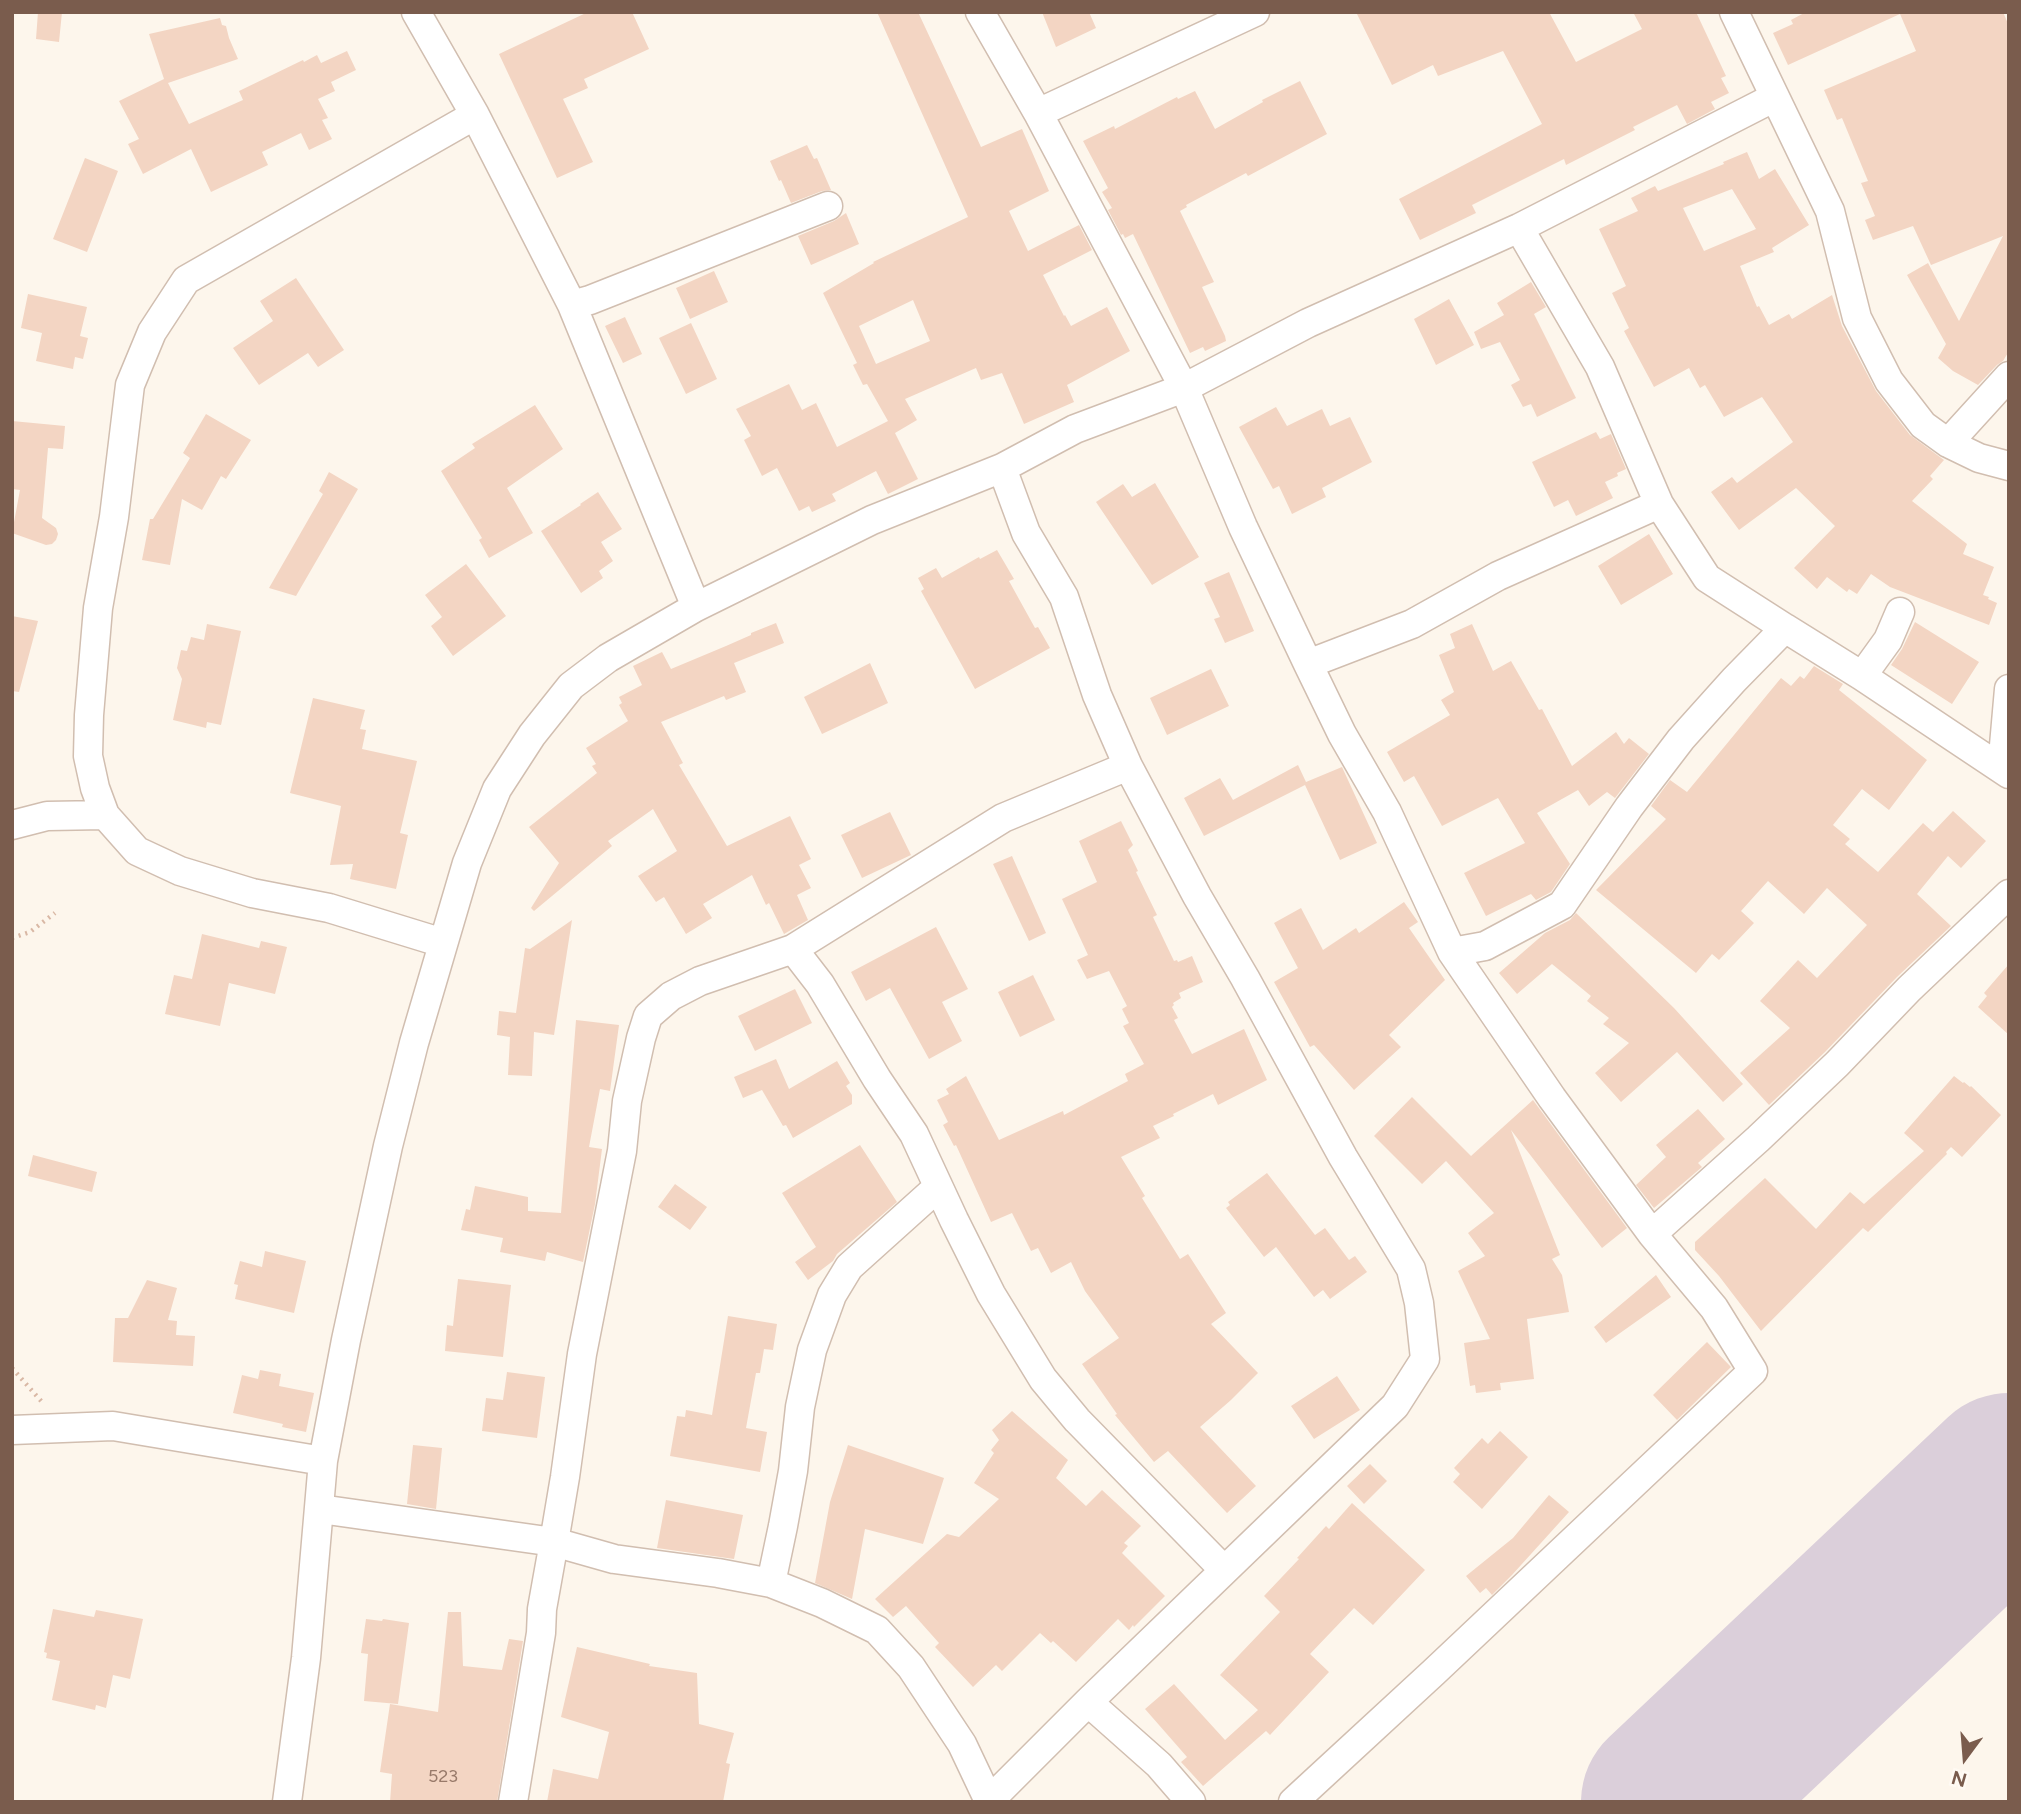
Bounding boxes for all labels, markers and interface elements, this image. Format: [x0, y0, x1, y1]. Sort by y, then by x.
north arrow [1930, 1723, 2000, 1793]
house number: 523 [428, 1766, 458, 1788]
text: N [1949, 1766, 1969, 1792]

